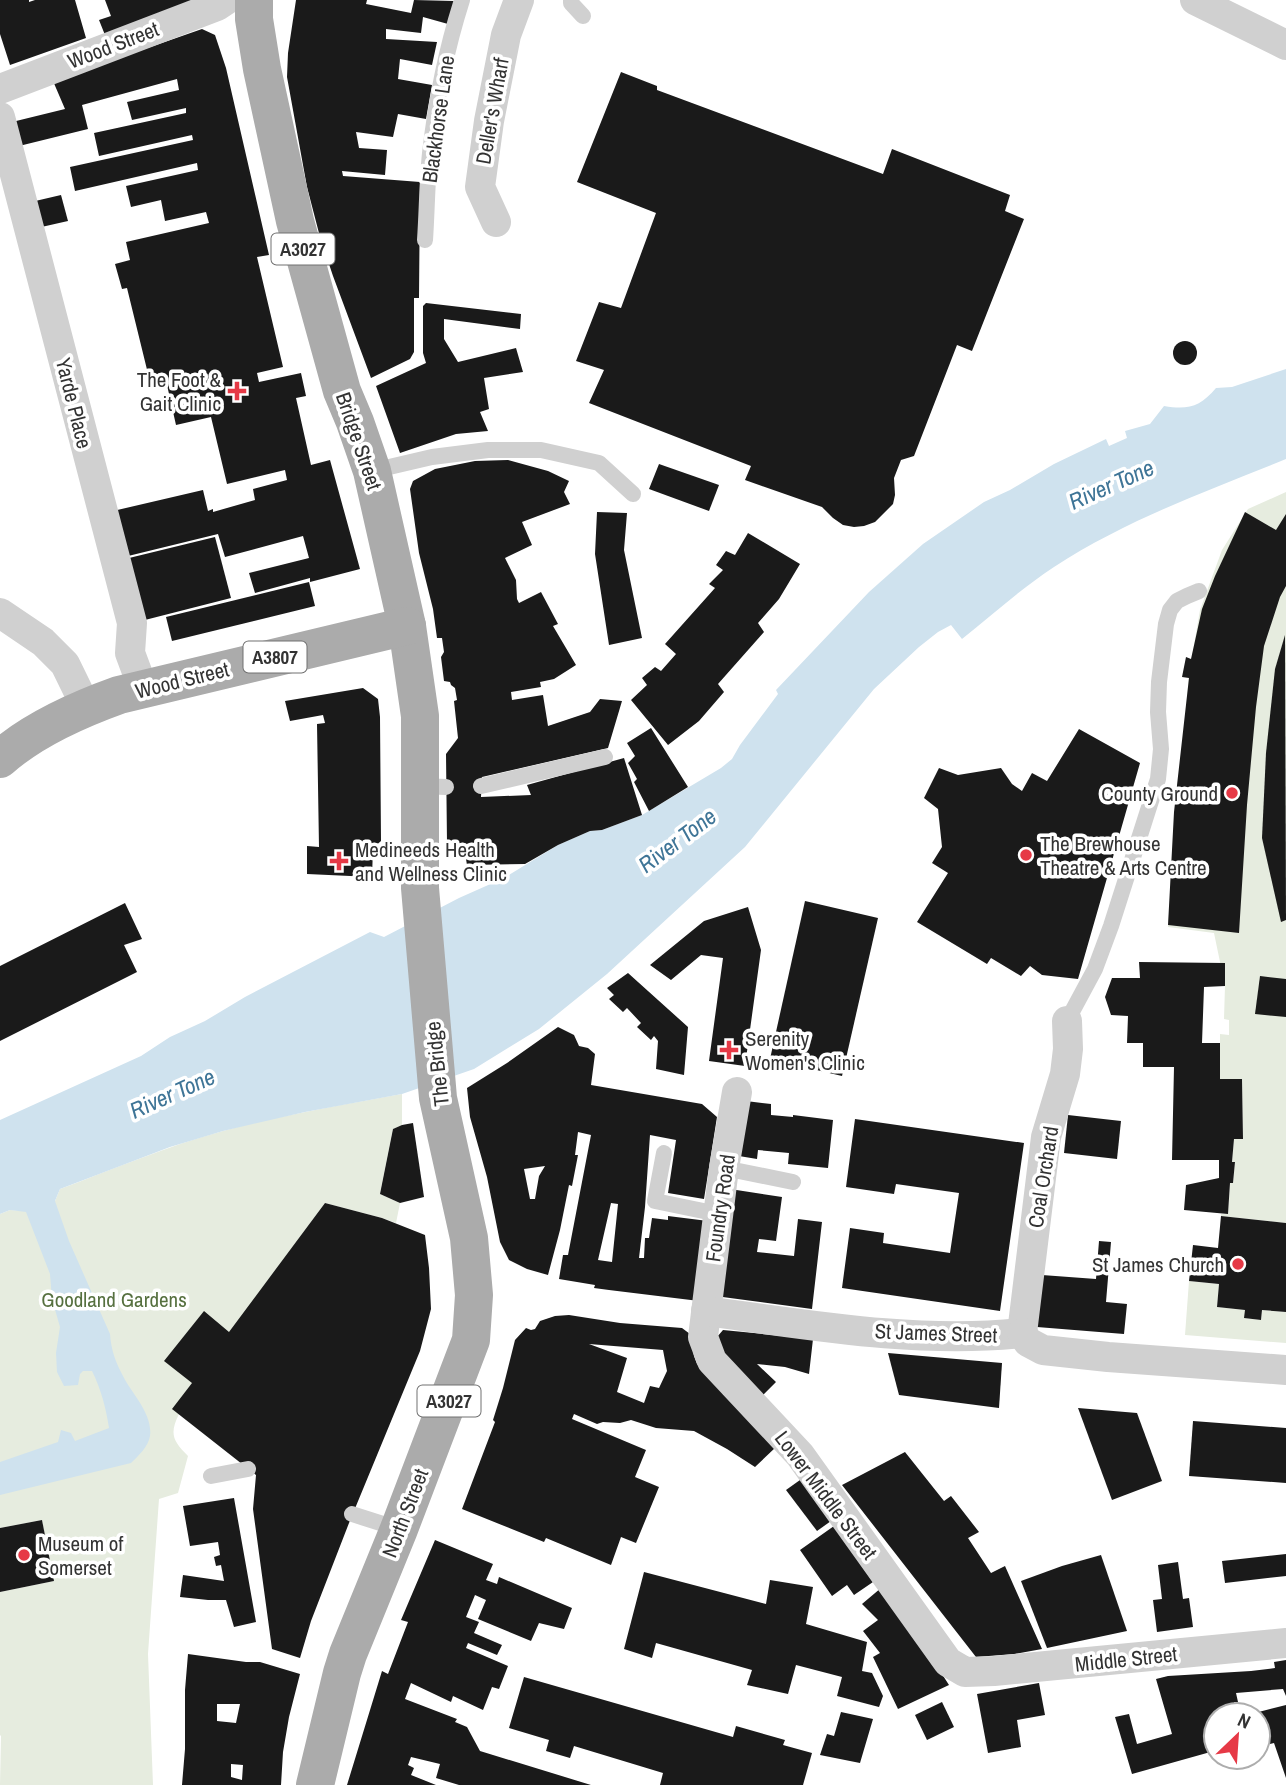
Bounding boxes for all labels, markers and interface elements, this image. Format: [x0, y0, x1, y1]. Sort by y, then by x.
street label: Wood Street [63, 14, 163, 76]
street label: Blackhorse Lane [415, 53, 461, 185]
street label: Deller's Wharf [468, 55, 516, 166]
road number: A3027 [272, 233, 334, 264]
street label: Yarde Place [49, 355, 99, 451]
place label: The Foot & Gait Clinic [137, 365, 222, 418]
marker: The Foot & Gait Clinic [227, 381, 247, 401]
street label: Bridge Street [329, 388, 389, 494]
water label: River Tone [1063, 451, 1159, 517]
road number: A3807 [244, 642, 306, 672]
street label: Wood Street [132, 654, 232, 706]
place label: County Ground [1101, 779, 1218, 808]
marker: County Ground [1224, 785, 1240, 801]
water label: River Tone [632, 800, 722, 880]
place label: The Brewhouse Theatre & Arts Centre [1040, 829, 1207, 882]
place label: Medineeds Health and Wellness Clinic [355, 835, 507, 888]
marker: The Brewhouse Theatre & Arts Centre [1018, 847, 1034, 863]
marker: Medineeds Health and Wellness Clinic [329, 851, 349, 871]
street label: The Bridge [418, 1020, 456, 1108]
place label: Serenity Women's Clinic [745, 1024, 865, 1077]
marker: Serenity Women's Clinic [719, 1040, 739, 1060]
water label: River Tone [124, 1060, 220, 1126]
street label: Coal Orchard [1021, 1124, 1065, 1230]
street label: Foundry Road [698, 1152, 742, 1264]
place label: St James Church [1092, 1250, 1224, 1279]
marker: St James Church [1230, 1256, 1246, 1272]
park label: Goodland Gardens [41, 1285, 187, 1314]
street label: St James Street [874, 1316, 998, 1350]
road number: A3027 [418, 1386, 480, 1416]
street label: Lower Middle Street [768, 1425, 884, 1565]
street label: North Street [375, 1464, 435, 1562]
place label: Museum of Somerset [38, 1529, 123, 1582]
marker: Museum of Somerset [16, 1547, 32, 1563]
street label: Middle Street [1074, 1639, 1179, 1679]
north arrow [1202, 1701, 1272, 1771]
text: N [1234, 1706, 1255, 1735]

